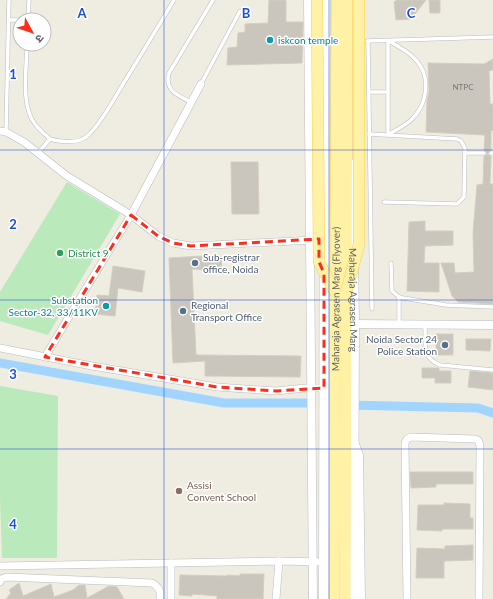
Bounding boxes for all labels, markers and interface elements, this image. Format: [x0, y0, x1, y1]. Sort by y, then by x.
text: A [76, 5, 87, 21]
text: B [242, 5, 251, 21]
text: C [407, 5, 416, 21]
north arrow [12, 12, 52, 52]
text: उ [33, 32, 47, 46]
place label: iskcon temple [278, 34, 338, 46]
marker: iskcon temple [265, 35, 275, 45]
text: 1 [9, 66, 17, 82]
house number: NTPC [453, 82, 474, 92]
text: 2 [9, 216, 17, 232]
street label: Maharaja Agrasen Marg (Flyover) [329, 227, 342, 371]
place label: District 9 [68, 247, 109, 259]
marker: District 9 [55, 248, 65, 258]
street label: Maharaja Agrasen Marg [347, 248, 360, 352]
place label: Sub-registrar office, Noida [203, 251, 260, 275]
marker: Sub-registrar office, Noida [190, 258, 200, 268]
place label: Substation Sector-32, 33/11KV [9, 294, 98, 318]
place label: Regional Transport Office [191, 299, 262, 323]
marker: Substation Sector-32, 33/11KV [101, 301, 111, 311]
marker: Regional Transport Office [178, 306, 188, 316]
place label: Noida Sector 24 Police Station [366, 333, 437, 357]
marker: Noida Sector 24 Police Station [440, 340, 450, 350]
text: 3 [9, 366, 17, 382]
place label: Assisi Convent School [187, 479, 256, 503]
marker: Assisi Convent School [174, 486, 184, 496]
text: 4 [9, 516, 17, 532]

